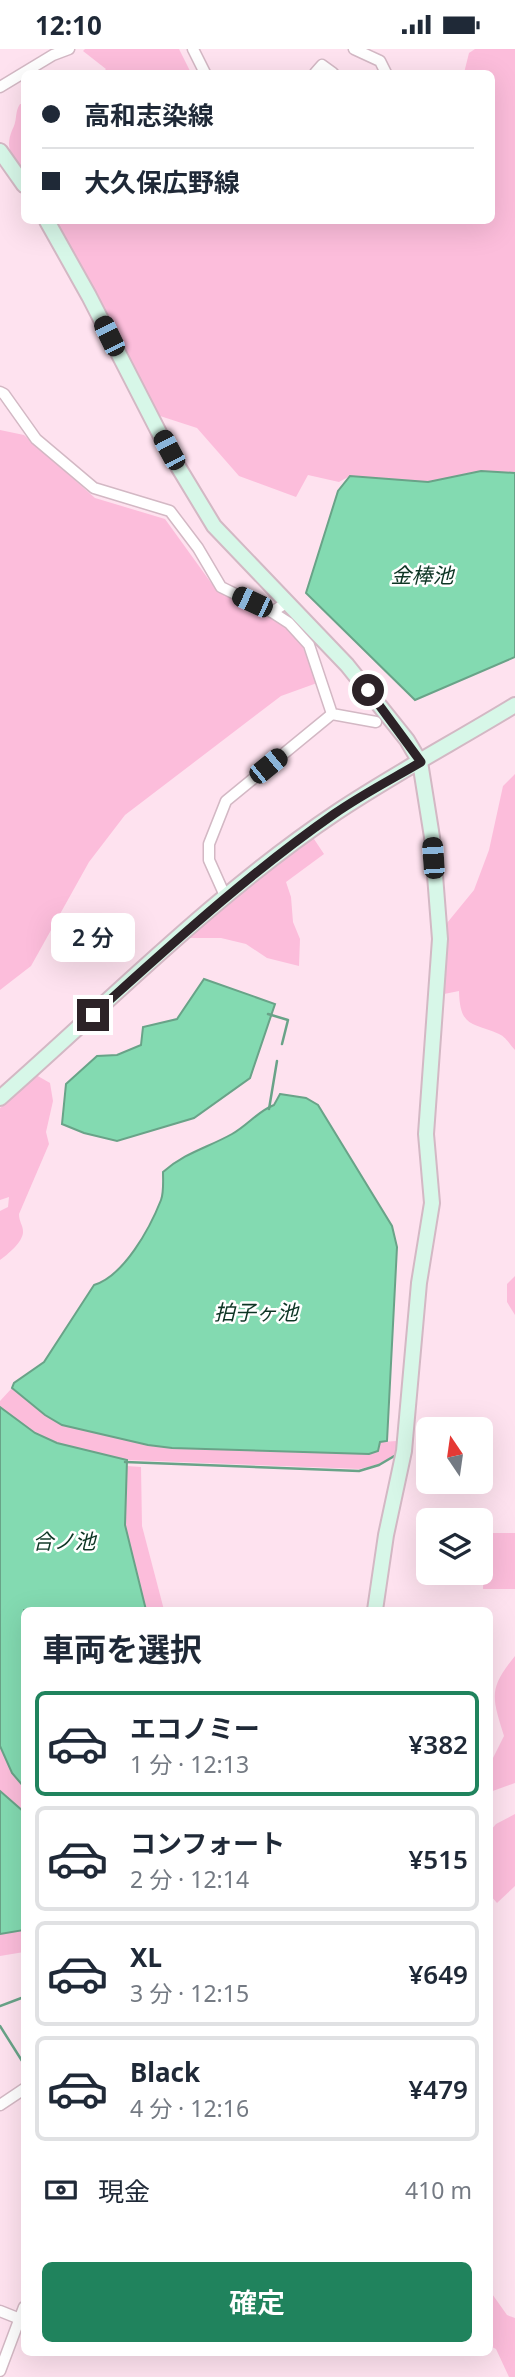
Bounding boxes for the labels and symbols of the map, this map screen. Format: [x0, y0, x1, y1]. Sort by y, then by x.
car [91, 313, 128, 359]
car [150, 427, 189, 473]
water label: 金棒池 [391, 561, 455, 589]
car [229, 584, 276, 620]
route start [352, 674, 384, 706]
car [246, 745, 291, 787]
car [422, 836, 445, 880]
callout: 2 分 [51, 913, 135, 963]
route end [77, 999, 109, 1031]
water label: 拍子ヶ池 [214, 1298, 300, 1326]
north arrow [416, 1417, 494, 1495]
water label: 合ノ池 [33, 1527, 97, 1555]

